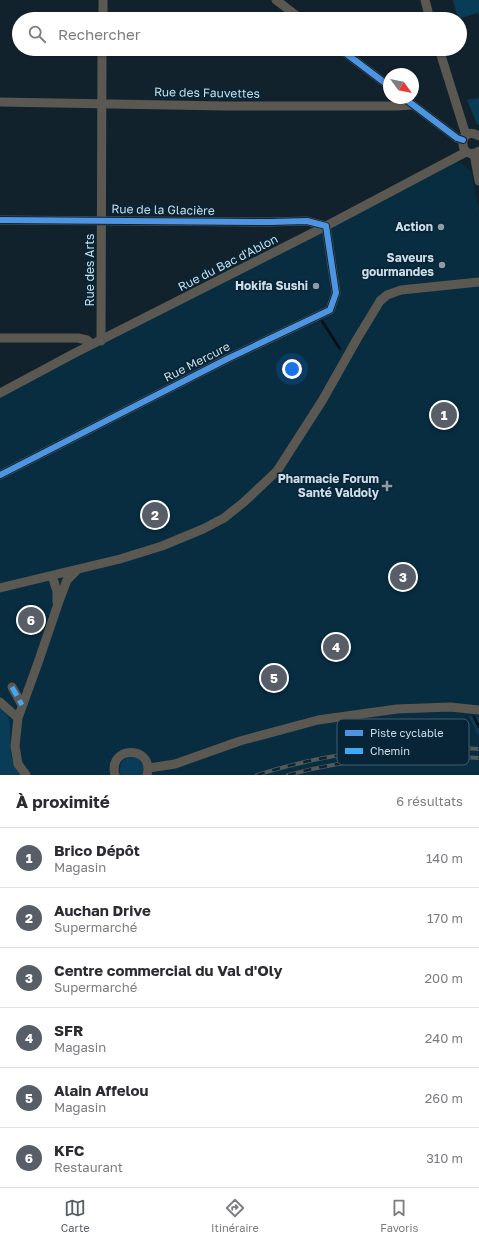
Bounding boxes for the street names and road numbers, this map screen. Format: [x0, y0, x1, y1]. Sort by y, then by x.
street label: Rue des Fauvettes [154, 84, 260, 101]
street label: Rue de la Glacière [111, 201, 215, 218]
street label: Rue du Bac d'Ablon [175, 231, 280, 294]
street label: Rue des Arts [82, 234, 97, 306]
street label: Rue Mercure [161, 338, 232, 385]

